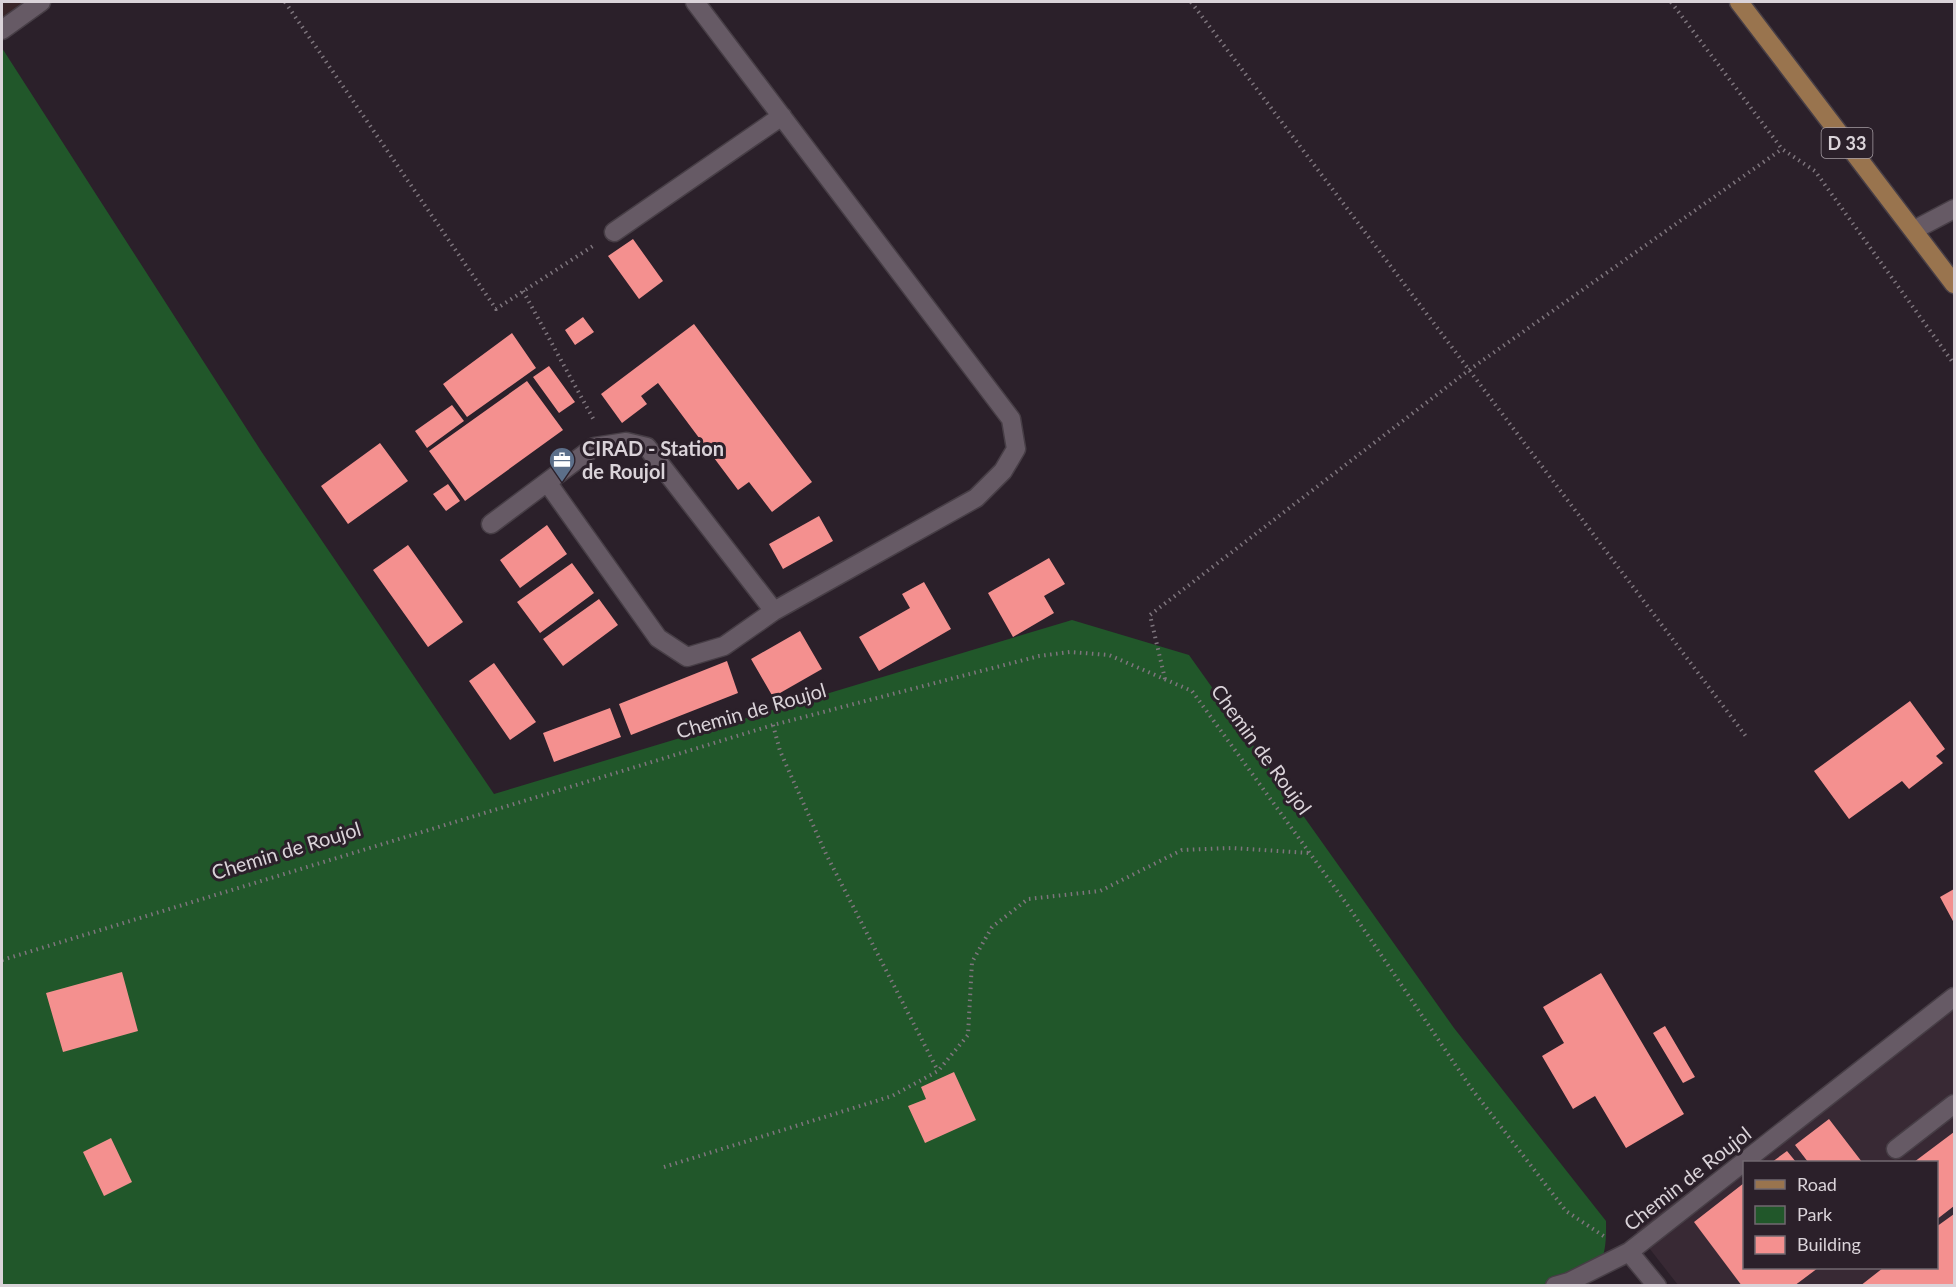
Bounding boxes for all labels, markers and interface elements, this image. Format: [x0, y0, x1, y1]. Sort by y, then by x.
road number: D 33 [1822, 128, 1872, 158]
place label: CIRAD - Station de Roujol [582, 436, 724, 483]
office icon: CIRAD - Station de Roujol [547, 445, 577, 483]
street label: Chemin de Roujol [673, 677, 829, 743]
street label: Chemin de Roujol [1207, 679, 1317, 819]
street label: Chemin de Roujol [209, 816, 363, 884]
street label: Chemin de Roujol [1619, 1121, 1755, 1235]
legend [1743, 1161, 1938, 1269]
text: Road [1797, 1173, 1837, 1195]
text: Park [1797, 1203, 1833, 1225]
text: Building [1797, 1233, 1861, 1255]

